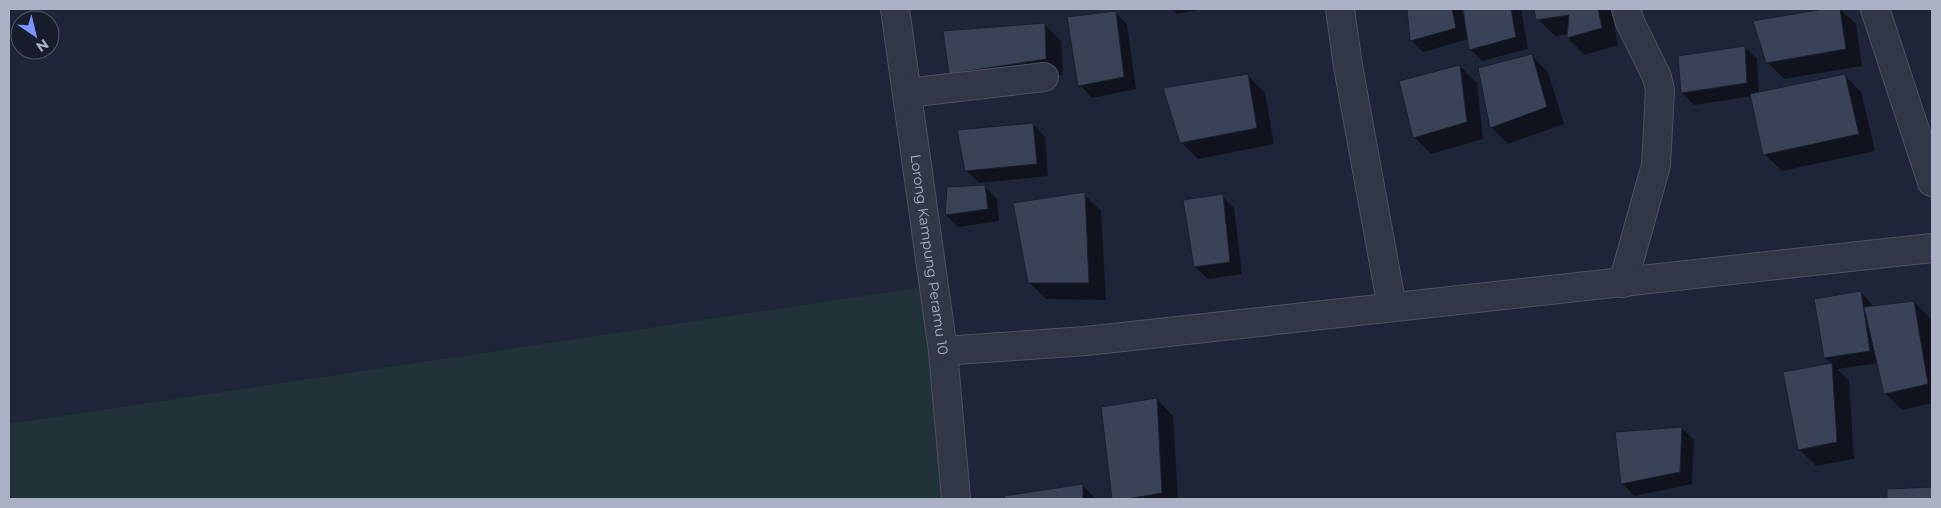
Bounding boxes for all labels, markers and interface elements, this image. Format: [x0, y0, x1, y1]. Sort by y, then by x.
north arrow [10, 10, 60, 60]
text: N [33, 35, 52, 56]
street label: Lorong Kampung Peramu 10 [906, 153, 952, 356]

